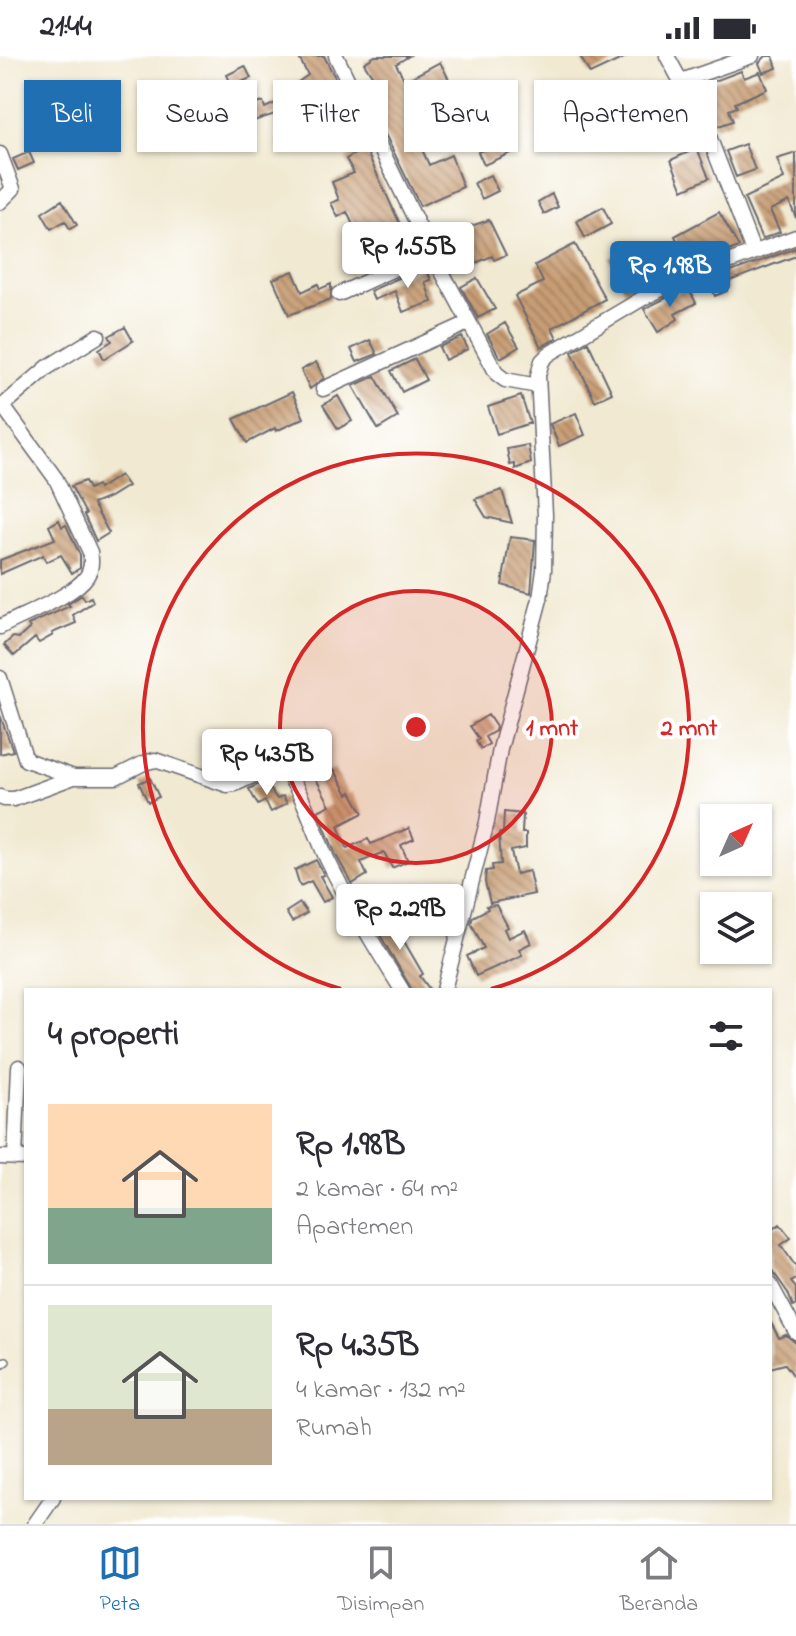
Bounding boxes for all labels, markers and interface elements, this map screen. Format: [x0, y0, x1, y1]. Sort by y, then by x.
text: 21:44 [40, 6, 92, 50]
chip: Beli [24, 80, 121, 152]
chip: Sewa [137, 80, 257, 152]
chip: Filter [273, 80, 388, 152]
chip: Baru [404, 80, 518, 152]
chip: Apartemen [534, 80, 717, 152]
pin: Rp 1.55B [325, 222, 491, 290]
text: Rp 1.55B [360, 229, 456, 267]
pin: Rp 1.98B [587, 241, 753, 309]
text: Rp 1.98B [628, 248, 712, 286]
text: 1 mnt [526, 712, 579, 747]
text: 2 mnt [660, 712, 718, 747]
centre of rings [402, 713, 430, 741]
pin: Rp 4.35B [184, 729, 350, 797]
text: Rp 4.35B [220, 736, 314, 774]
north arrow [700, 804, 772, 876]
map controls [700, 804, 772, 964]
pin: Rp 2.29B [317, 884, 483, 952]
text: Rp 2.29B [354, 891, 446, 929]
button: layers [700, 892, 772, 964]
text: 4 properti [48, 1011, 179, 1061]
icon: filters [704, 1014, 748, 1058]
text: Rp 1.98B [296, 1121, 405, 1171]
icon: home [112, 1136, 208, 1232]
text: 2 kamar · 64 m² [296, 1171, 458, 1209]
text: Apartemen [296, 1209, 413, 1247]
text: Rp 4.35B [296, 1322, 419, 1372]
icon: home [112, 1337, 208, 1433]
text: 4 kamar · 132 m² [296, 1372, 466, 1410]
text: Rumah [296, 1410, 372, 1448]
tab: Peta [98, 1541, 142, 1621]
tab: Disimpan [337, 1541, 424, 1621]
tab: Beranda [620, 1541, 698, 1621]

